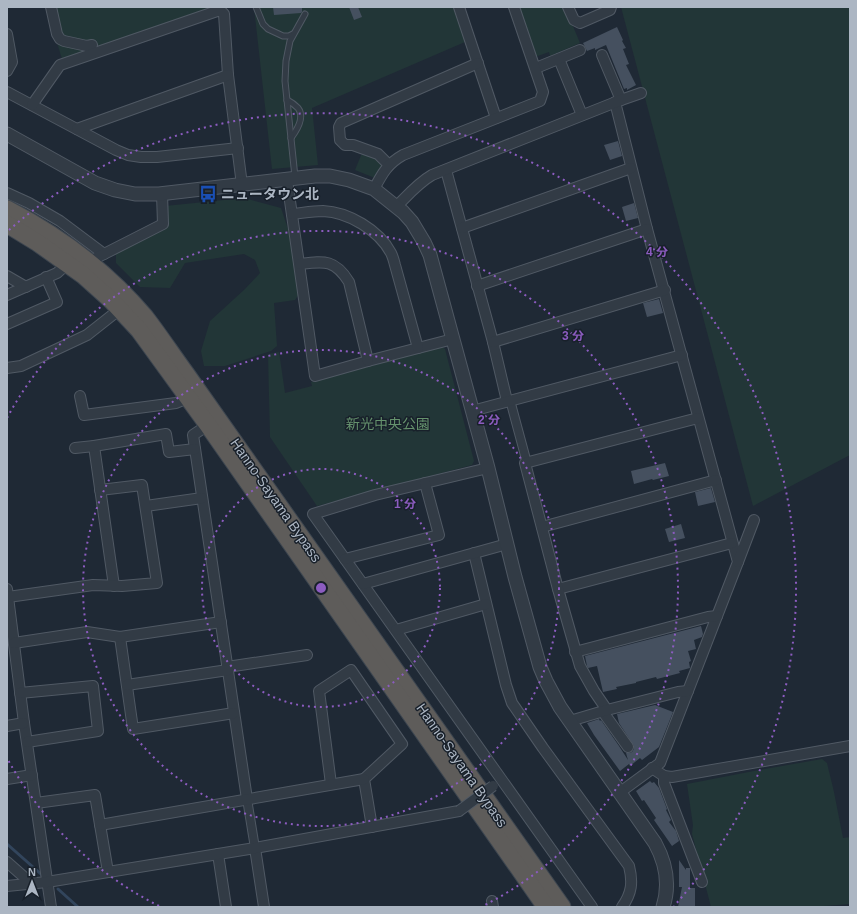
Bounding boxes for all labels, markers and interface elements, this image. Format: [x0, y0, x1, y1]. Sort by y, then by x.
bus stop icon: ニュータウン北 [198, 184, 218, 204]
place label: ニュータウン北 [221, 186, 319, 202]
text: 4 分 [646, 245, 668, 259]
text: 3 分 [562, 329, 584, 343]
text: 2 分 [478, 413, 500, 427]
park label: 新光中央公園 [346, 416, 430, 432]
street label: Hanno-Sayama Bypass [227, 435, 325, 565]
text: 1 分 [394, 497, 416, 511]
centre of rings [314, 581, 328, 595]
street label: Hanno-Sayama Bypass [413, 700, 511, 830]
north arrow [12, 862, 52, 902]
text: N [28, 866, 36, 878]

